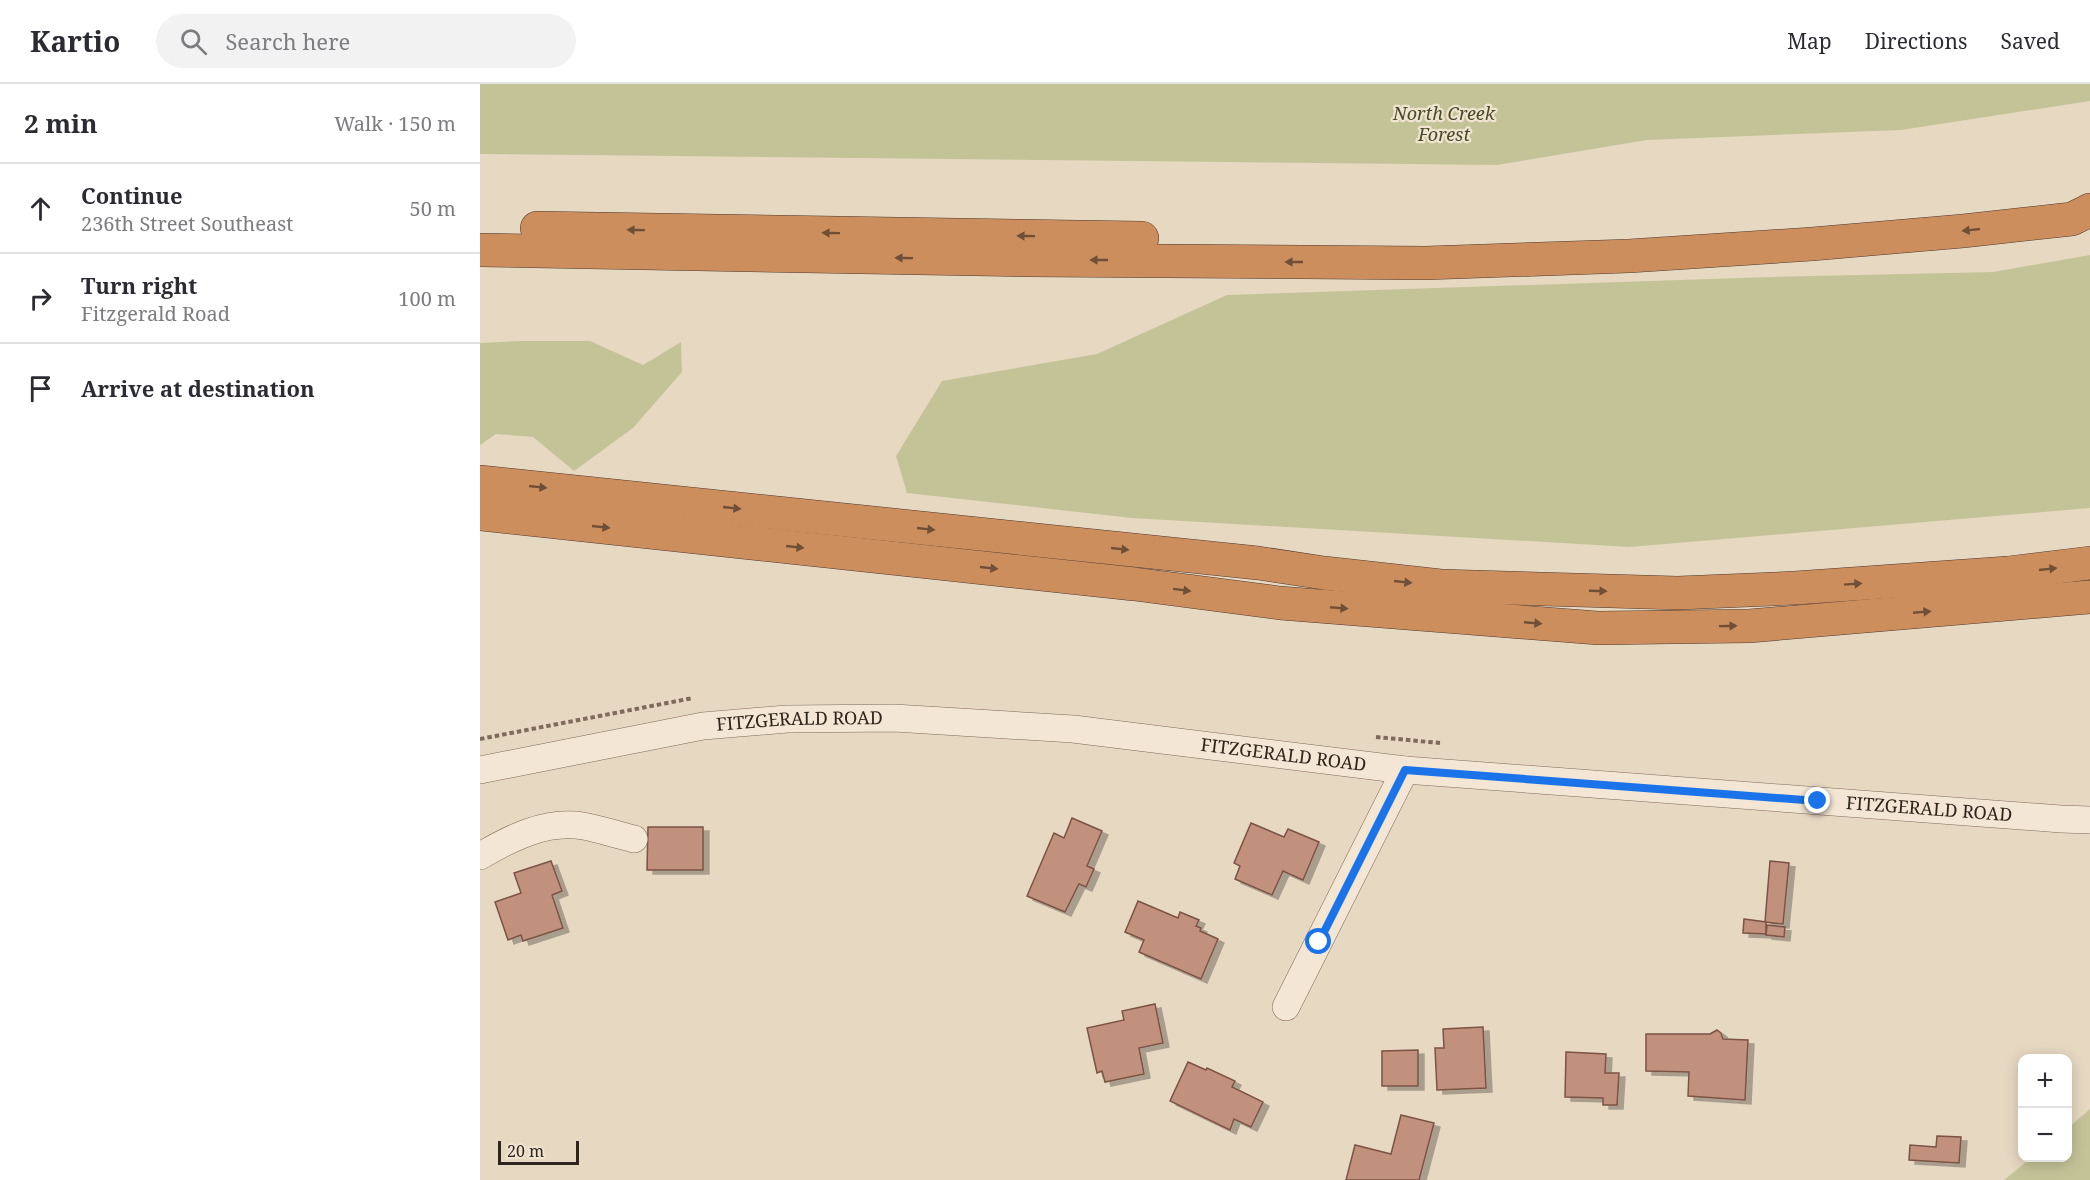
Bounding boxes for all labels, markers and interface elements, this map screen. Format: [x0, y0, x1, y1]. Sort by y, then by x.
search box [156, 14, 576, 68]
text: Kartio [30, 22, 120, 60]
icon: search [177, 25, 210, 58]
text: Search here [225, 26, 350, 56]
text: Map [1787, 27, 1832, 55]
text: Directions [1865, 27, 1967, 55]
text: Saved [2000, 27, 2060, 55]
park label: North Creek Forest [1392, 101, 1496, 146]
text: 2 min [24, 105, 98, 141]
text: Walk · 150 m [334, 110, 456, 137]
text: Continue [81, 180, 183, 210]
icon: ahead [24, 192, 57, 225]
text: 50 m [410, 195, 456, 222]
text: 236th Street Southeast [81, 210, 293, 237]
one-way arrow [626, 225, 645, 235]
one-way arrow [1961, 225, 1980, 235]
one-way arrow [821, 228, 840, 238]
one-way arrow [1016, 231, 1035, 241]
one-way arrow [895, 253, 914, 263]
one-way arrow [1090, 255, 1109, 265]
one-way arrow [1285, 258, 1304, 267]
text: Turn right [81, 270, 197, 300]
icon: right [24, 282, 57, 315]
text: 100 m [398, 285, 456, 312]
text: Fitzgerald Road [81, 300, 230, 327]
icon: arrive [24, 372, 57, 405]
text: Arrive at destination [81, 373, 315, 403]
one-way arrow [529, 482, 548, 492]
one-way arrow [723, 503, 742, 513]
one-way arrow [591, 522, 610, 532]
one-way arrow [916, 525, 935, 534]
one-way arrow [785, 543, 804, 552]
one-way arrow [1110, 544, 1129, 554]
one-way arrow [979, 563, 998, 573]
one-way arrow [2038, 564, 2057, 574]
one-way arrow [1394, 577, 1413, 587]
one-way arrow [1844, 579, 1863, 589]
one-way arrow [1173, 585, 1192, 595]
one-way arrow [1588, 586, 1607, 596]
one-way arrow [1329, 603, 1348, 612]
one-way arrow [1913, 607, 1932, 617]
one-way arrow [1524, 618, 1543, 628]
one-way arrow [1718, 621, 1737, 631]
street label: FITZGERALD ROAD [715, 705, 883, 736]
street label: FITZGERALD ROAD [1199, 732, 1368, 776]
route end [1804, 787, 1830, 813]
street label: FITZGERALD ROAD [1845, 790, 2013, 826]
route start [1305, 928, 1331, 954]
map controls [2018, 1054, 2072, 1162]
button: + [2018, 1054, 2072, 1108]
button: − [2018, 1108, 2072, 1162]
scale bar [498, 1138, 579, 1166]
text: 20 m [507, 1140, 544, 1162]

